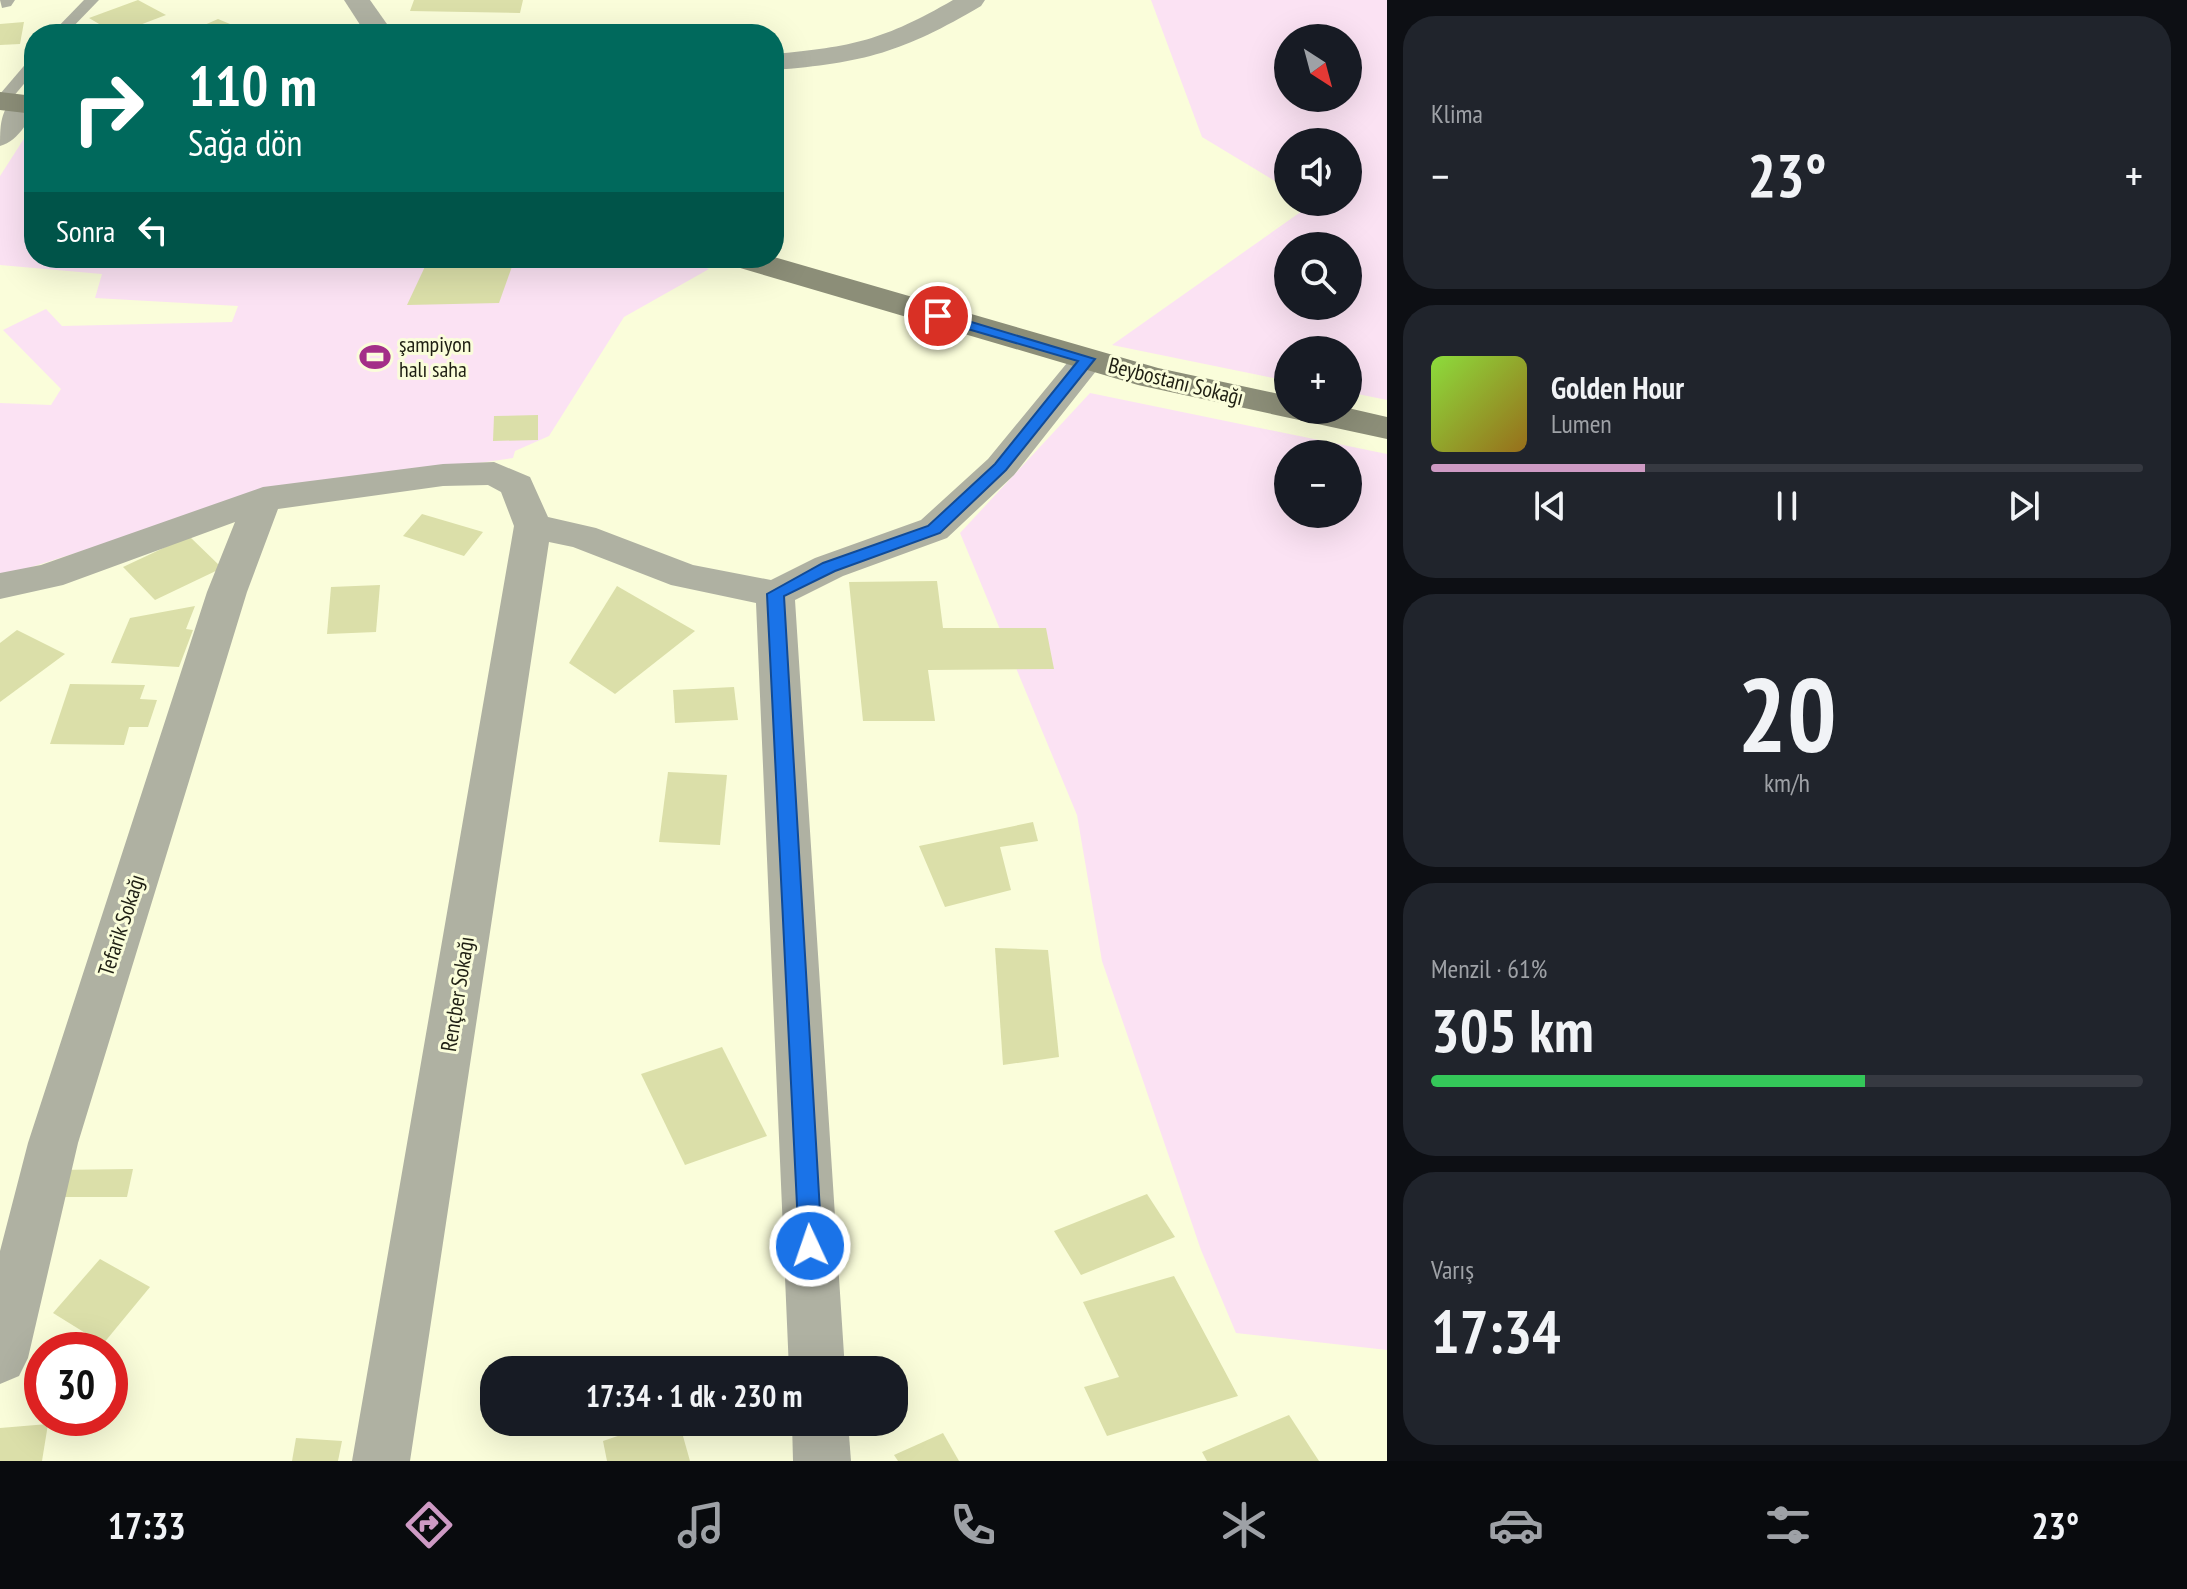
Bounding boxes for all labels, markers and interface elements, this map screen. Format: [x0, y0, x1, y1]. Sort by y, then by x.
north arrow [1274, 24, 1362, 112]
map controls [1274, 24, 1362, 528]
text: 110 m [188, 49, 317, 121]
icon: right [56, 56, 160, 160]
text: Klima [1431, 97, 1483, 130]
text: Sağa dön [188, 119, 302, 166]
button: sound [1274, 128, 1362, 216]
text: 23° [1747, 136, 1827, 214]
text: − [1431, 147, 1449, 204]
text: + [2125, 147, 2143, 204]
icon: left [131, 208, 175, 252]
text: Sonra [56, 211, 115, 250]
button: search [1274, 232, 1362, 320]
pin [904, 282, 972, 350]
icon: arrive [916, 294, 960, 338]
place label: şampiyon halı saha [399, 330, 471, 383]
button: + [1274, 336, 1362, 424]
sports icon: şampiyon halı saha [358, 340, 392, 374]
street label: Beybostanı Sokağı [1106, 351, 1246, 411]
text: Golden Hour [1551, 368, 1684, 407]
text: Lumen [1551, 407, 1612, 440]
button: − [1274, 440, 1362, 528]
icon: previous [1528, 484, 1572, 528]
icon: pause [1765, 484, 1809, 528]
icon: next [2002, 484, 2046, 528]
text: 20 [1737, 646, 1837, 781]
text: km/h [1764, 766, 1810, 799]
street label: Tefarik Sokağı [91, 871, 151, 979]
street label: Rençber Sokağı [434, 934, 480, 1054]
text: Menzil · 61% [1431, 952, 1547, 985]
text: 305 km [1431, 991, 1594, 1069]
position arrow [768, 1204, 852, 1288]
text: Varış [1431, 1253, 1474, 1286]
text: 17:34 [1431, 1292, 1561, 1370]
speed limit sign: 30 [24, 1332, 128, 1436]
text: 17:34 · 1 dk · 230 m [586, 1376, 802, 1415]
icon: directions [401, 1497, 457, 1553]
icon: music [673, 1497, 729, 1553]
icon: phone [945, 1497, 1001, 1553]
icon: climate [1216, 1497, 1272, 1553]
icon: car [1488, 1497, 1544, 1553]
icon: filters [1760, 1497, 1816, 1553]
text: 17:33 [108, 1502, 186, 1549]
text: 23° [2032, 1502, 2079, 1549]

